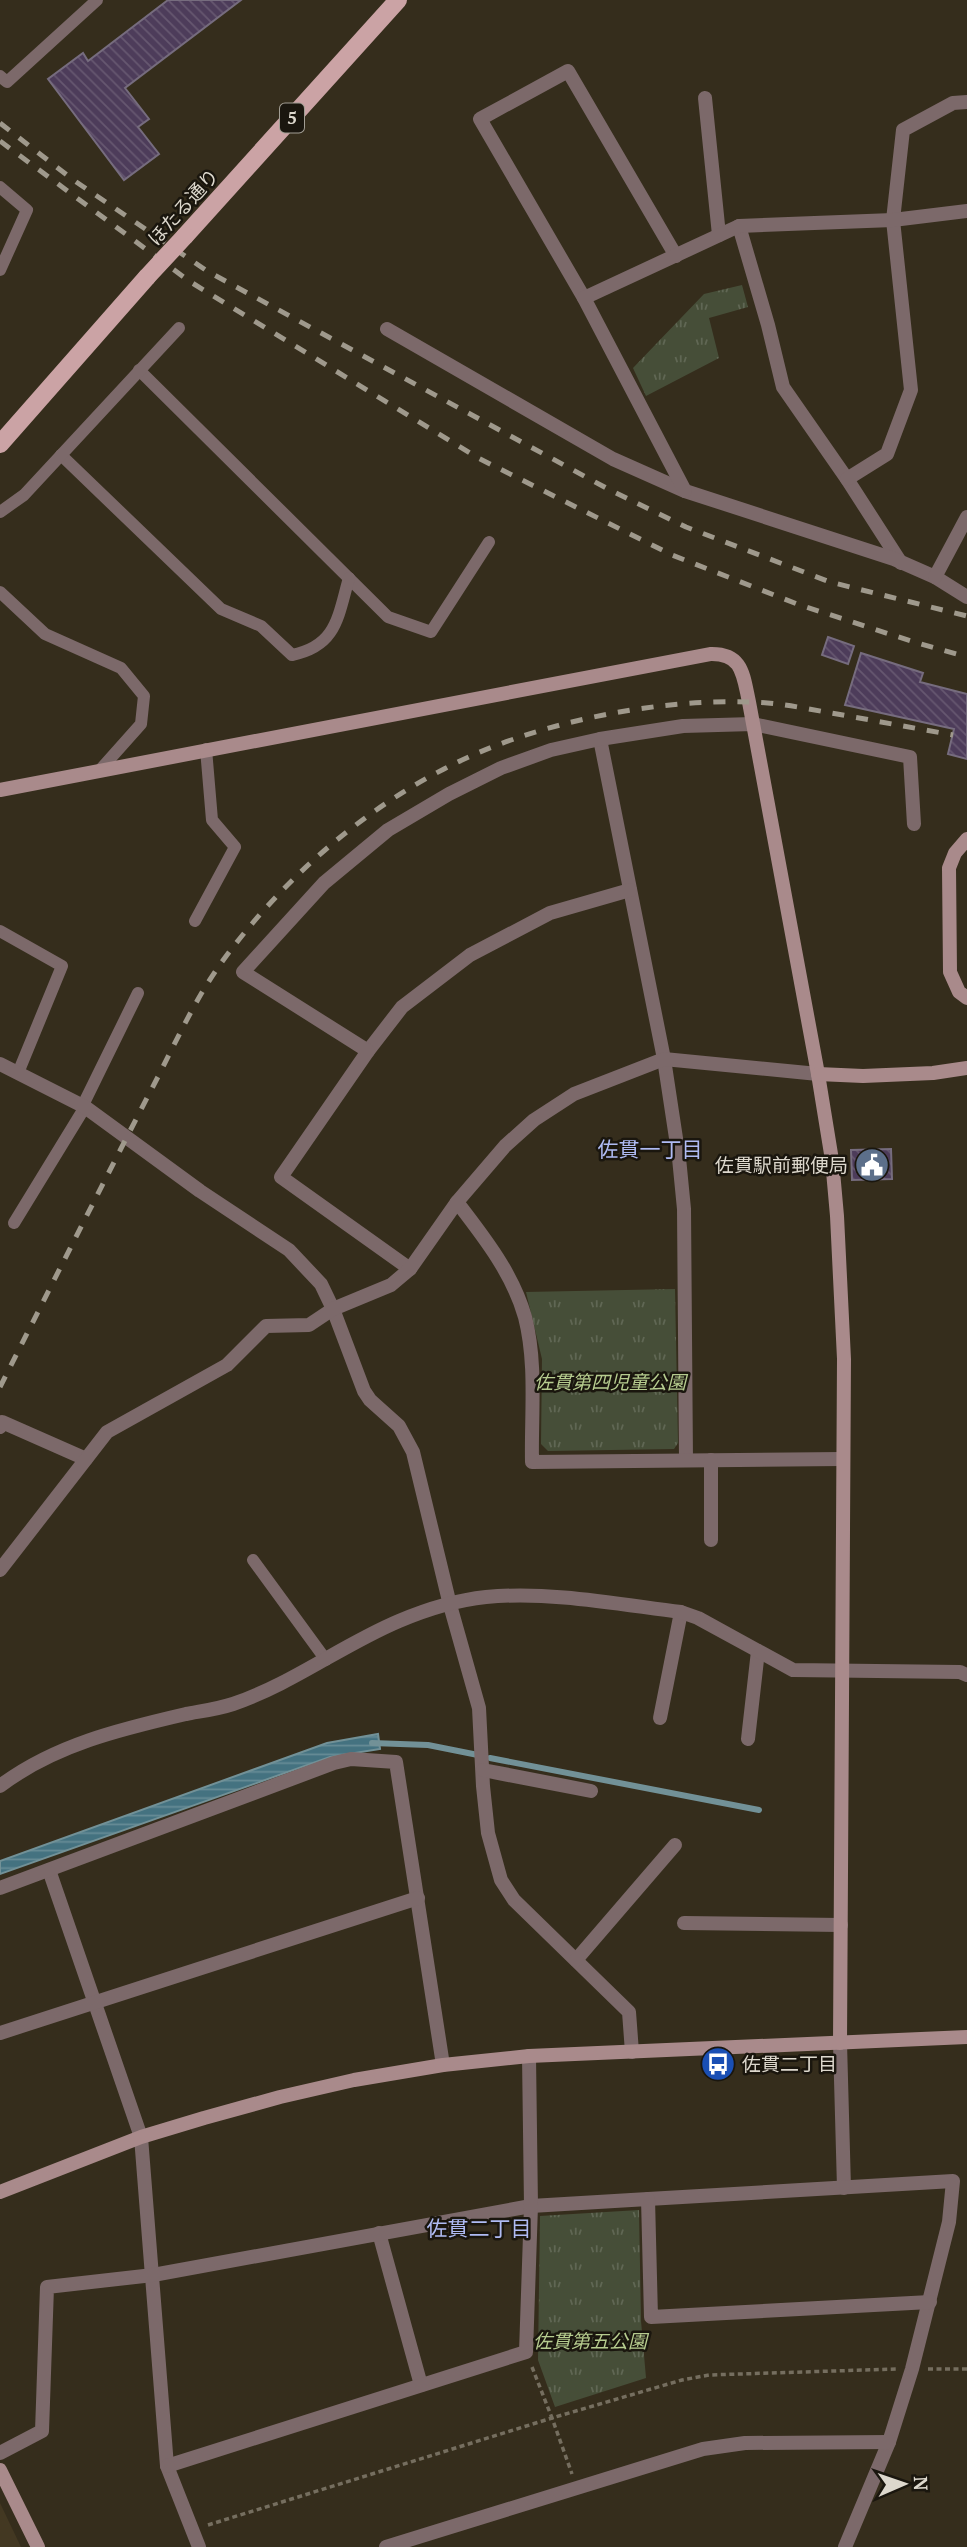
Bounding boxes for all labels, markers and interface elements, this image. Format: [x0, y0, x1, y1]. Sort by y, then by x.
road number: 5 [280, 104, 304, 132]
street label: ほたる通り [142, 163, 224, 250]
district label: 佐貫一丁目 [598, 1135, 703, 1163]
public building icon: 佐貫駅前郵便局 [853, 1146, 891, 1184]
place label: 佐貫駅前郵便局 [715, 1152, 848, 1177]
park label: 佐貫第四児童公園 [534, 1369, 689, 1394]
bus stop icon: 佐貫二丁目 [699, 2045, 737, 2083]
place label: 佐貫二丁目 [742, 2051, 837, 2076]
district label: 佐貫二丁目 [427, 2214, 532, 2242]
park label: 佐貫第五公園 [533, 2328, 650, 2353]
north arrow [869, 2449, 939, 2519]
text: N [909, 2476, 934, 2492]

